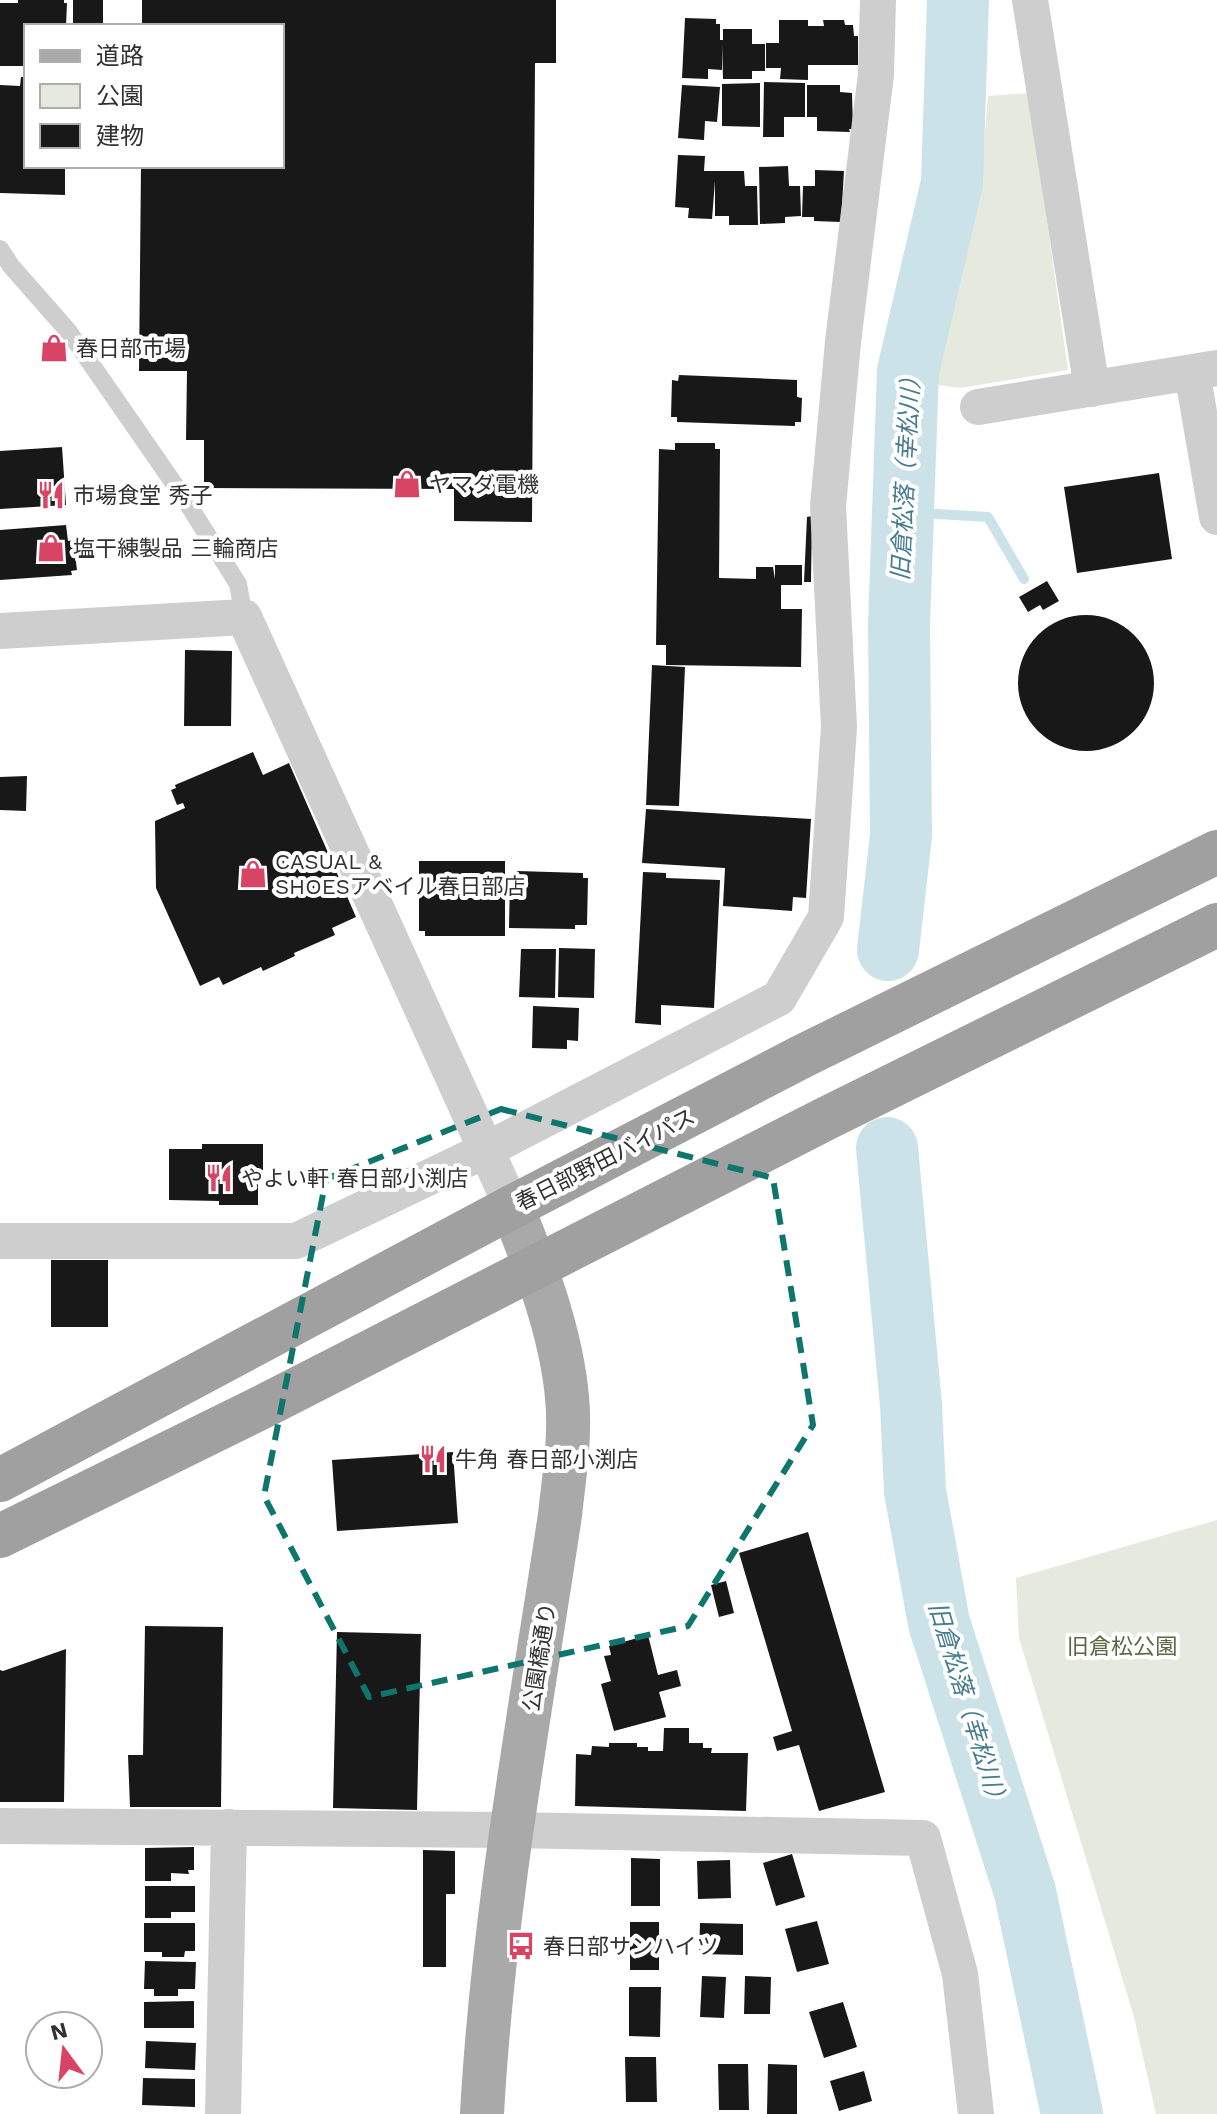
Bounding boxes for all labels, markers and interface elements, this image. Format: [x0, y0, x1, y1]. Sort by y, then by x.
legend [24, 24, 284, 168]
text: 道路 [96, 42, 144, 70]
text: 公園 [96, 82, 144, 110]
text: 建物 [96, 122, 144, 150]
shop icon: 春日部市場 [39, 333, 69, 363]
place label: 春日部市場 [76, 336, 186, 361]
water label: 旧倉松落（幸松川） [886, 364, 926, 582]
shop icon: ヤマダ電機 [392, 469, 422, 499]
place label: ヤマダ電機 [429, 472, 539, 497]
restaurant icon: 市場食堂 秀子 [36, 480, 66, 510]
place label: 市場食堂 秀子 [73, 483, 213, 508]
shop icon: 塩干練製品 三輪商店 [36, 533, 66, 563]
place label: 塩干練製品 三輪商店 [73, 536, 279, 561]
place label: CASUAL & SHOESアベイル春日部店 [275, 849, 525, 899]
shop icon: CASUAL & SHOESアベイル春日部店 [238, 859, 268, 889]
street label: 春日部野田バイパス [512, 1103, 699, 1215]
restaurant icon: やよい軒 春日部小渕店 [204, 1163, 234, 1193]
place label: やよい軒 春日部小渕店 [241, 1166, 469, 1191]
restaurant icon: 牛角 春日部小渕店 [418, 1444, 448, 1474]
place label: 牛角 春日部小渕店 [455, 1447, 639, 1472]
water label: 旧倉松落（幸松川） [923, 1599, 1013, 1813]
street label: 公園橋通り [519, 1601, 560, 1713]
park label: 旧倉松公園 [1067, 1634, 1177, 1659]
bus stop icon: 春日部サンハイツ [506, 1931, 536, 1961]
place label: 春日部サンハイツ [543, 1934, 719, 1959]
north arrow [24, 2010, 104, 2090]
text: N [48, 2017, 70, 2045]

